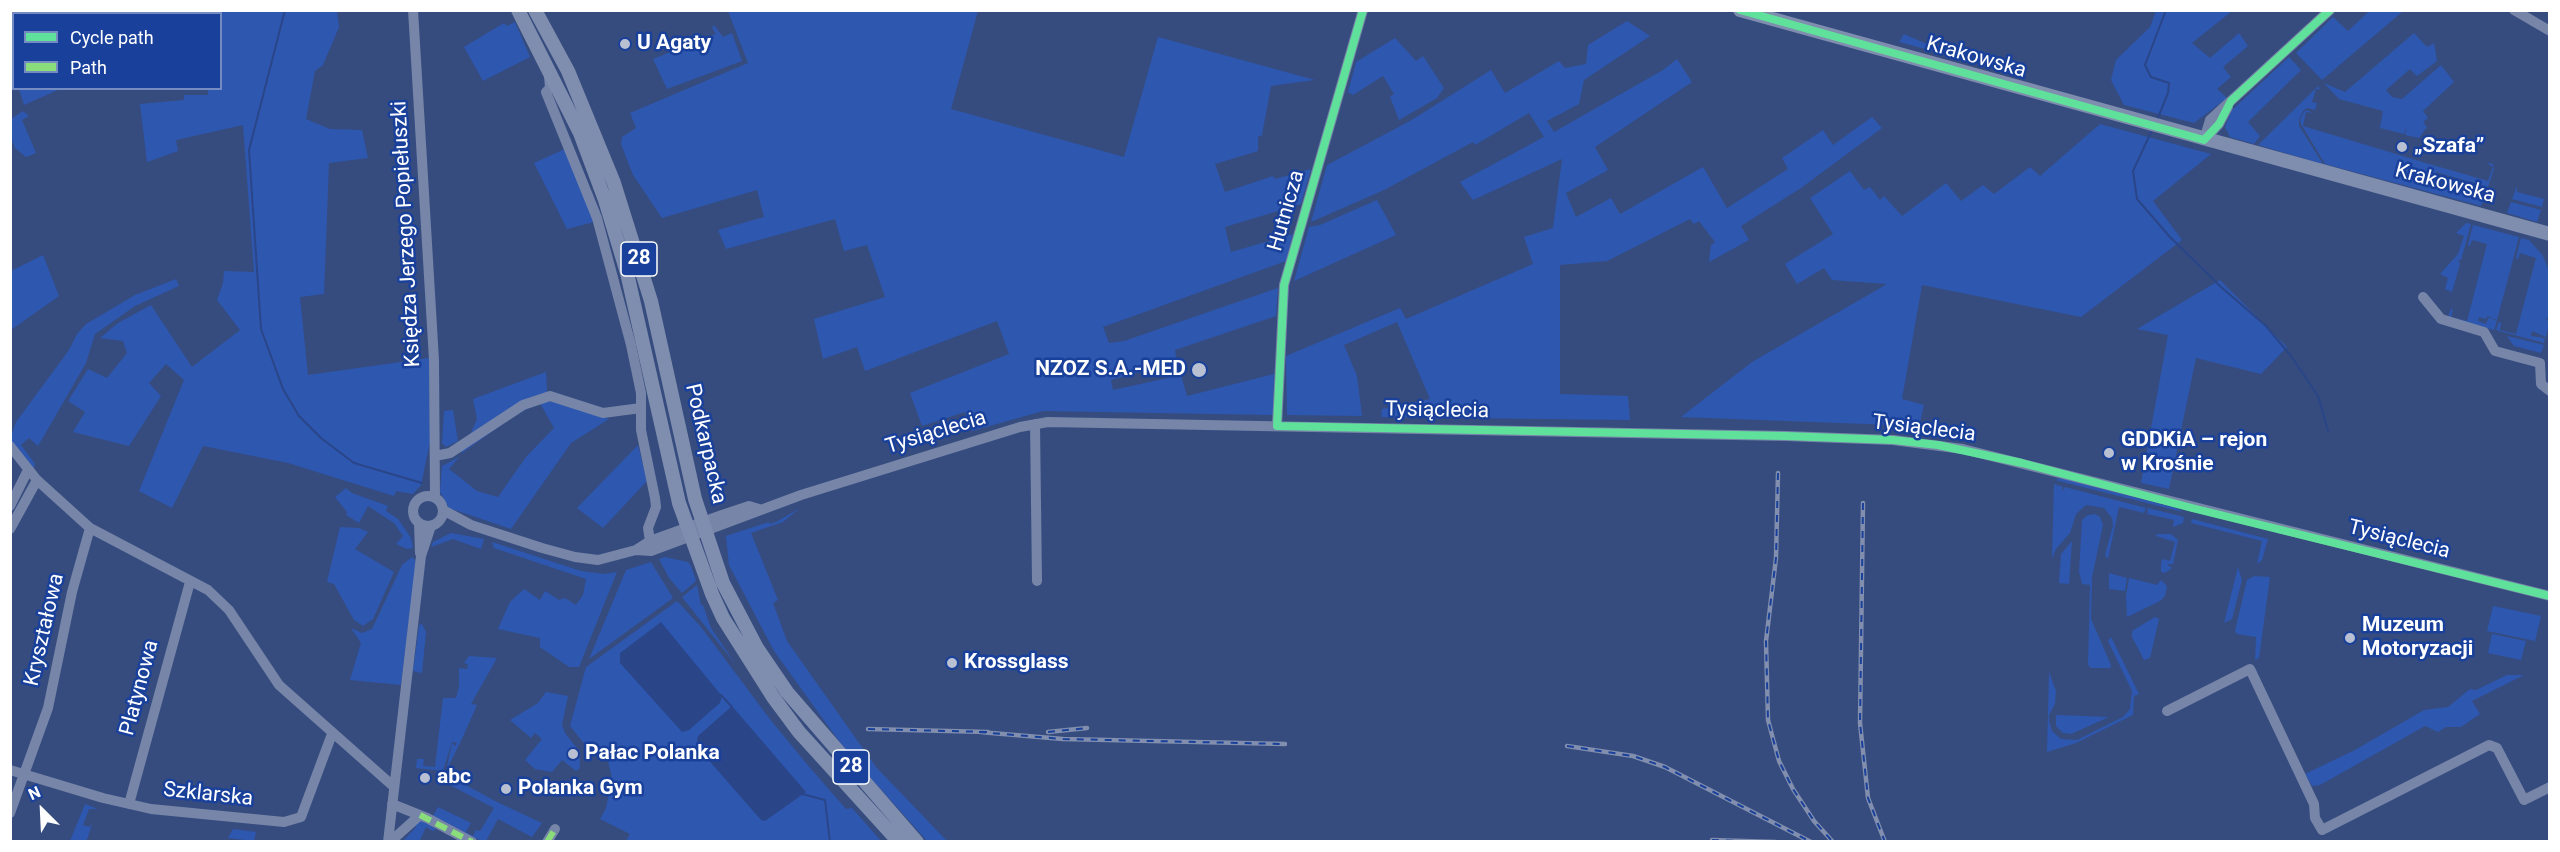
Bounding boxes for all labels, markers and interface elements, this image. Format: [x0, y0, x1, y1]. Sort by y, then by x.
legend [12, 12, 222, 90]
text: Cycle path [70, 27, 154, 48]
place label: U Agaty [637, 31, 711, 57]
street label: Krakowska [1923, 32, 2029, 84]
marker: U Agaty [618, 37, 632, 51]
text: Path [70, 57, 107, 78]
street label: Księdza Jerzego Popiełuszki [387, 100, 427, 368]
place label: „Szafa” [2414, 134, 2484, 160]
marker: „Szafa” [2395, 140, 2409, 154]
street label: Krakowska [2392, 159, 2498, 209]
street label: Hutnicza [1263, 168, 1311, 254]
road number: 28 [621, 242, 657, 276]
place label: NZOZ S.A.-MED [1035, 357, 1186, 383]
marker: NZOZ S.A.-MED [1190, 361, 1208, 379]
street label: Podkarpacka [679, 382, 731, 506]
street label: Tysiąclecia [1385, 397, 1489, 425]
street label: Tysiąclecia [883, 406, 989, 460]
street label: Tysiąclecia [1871, 410, 1977, 448]
place label: GDDKiA – rejon w Krośnie [2121, 428, 2267, 478]
marker: GDDKiA – rejon w Krośnie [2102, 446, 2116, 460]
street label: Tysiąclecia [2346, 515, 2452, 565]
street label: Kryształowa [20, 571, 70, 689]
place label: Muzeum Motoryzacji [2362, 613, 2473, 663]
marker: Muzeum Motoryzacji [2343, 631, 2357, 645]
street label: Platynowa [115, 638, 165, 738]
place label: Krossglass [964, 650, 1069, 676]
marker: Krossglass [945, 656, 959, 670]
place label: Pałac Polanka [585, 741, 720, 767]
marker: Pałac Polanka [566, 747, 580, 761]
road number: 28 [833, 750, 869, 784]
place label: abc [437, 765, 471, 791]
marker: abc [418, 771, 432, 785]
place label: Polanka Gym [518, 776, 643, 802]
street label: Szklarska [162, 778, 254, 812]
north arrow [12, 780, 72, 840]
text: N [25, 782, 43, 804]
marker: Polanka Gym [499, 782, 513, 796]

